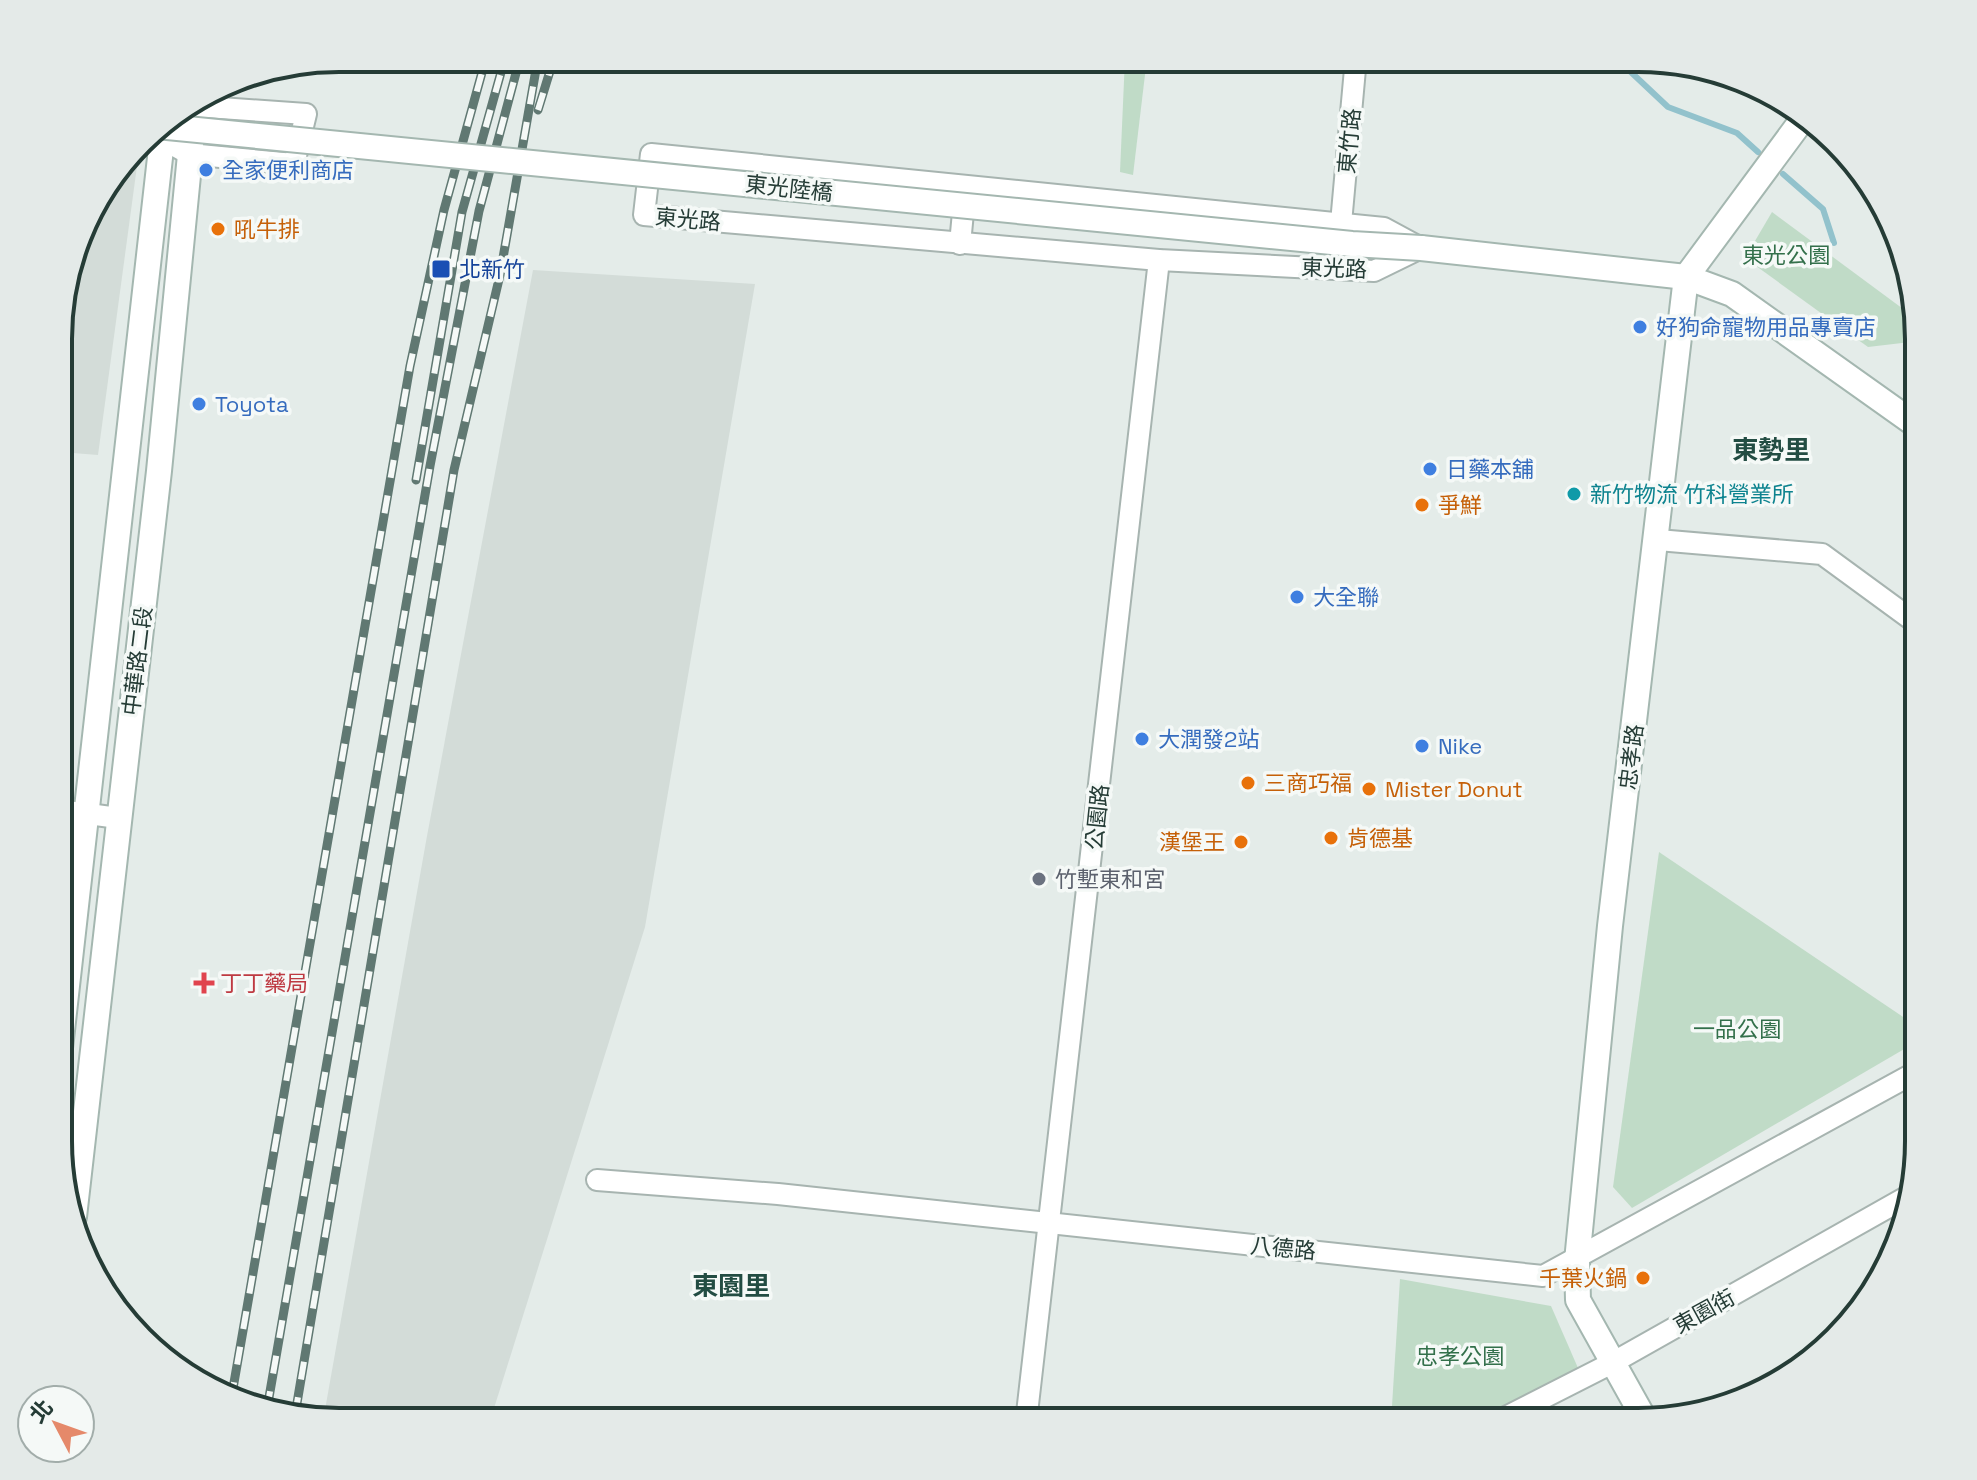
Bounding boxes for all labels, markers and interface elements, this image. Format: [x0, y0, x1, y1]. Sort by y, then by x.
street label: 東竹路 [1332, 107, 1366, 175]
place label: 全家便利商店 [222, 156, 354, 184]
marker: 全家便利商店 [197, 161, 215, 179]
street label: 東光陸橋 [744, 169, 834, 207]
street label: 東光路 [654, 202, 722, 236]
place label: 吼牛排 [234, 215, 300, 243]
marker: 吼牛排 [209, 220, 227, 238]
park label: 東光公園 [1742, 241, 1830, 269]
street label: 東光路 [1301, 253, 1367, 283]
place label: 北新竹 [459, 255, 525, 283]
marker: 北新竹 [430, 258, 452, 280]
place label: 好狗命寵物用品專賣店 [1656, 313, 1876, 341]
marker: 好狗命寵物用品專賣店 [1631, 318, 1649, 336]
place label: Toyota [215, 390, 289, 418]
marker: Toyota [190, 395, 208, 413]
district label: 東勢里 [1732, 433, 1810, 467]
place label: 日藥本舖 [1446, 455, 1534, 483]
marker: 日藥本舖 [1421, 460, 1439, 478]
place label: 新竹物流 竹科營業所 [1590, 480, 1794, 508]
marker: 新竹物流 竹科營業所 [1565, 485, 1583, 503]
place label: 爭鮮 [1438, 491, 1482, 519]
marker: 爭鮮 [1413, 496, 1431, 514]
place label: 大全聯 [1313, 583, 1379, 611]
marker: 大全聯 [1288, 588, 1306, 606]
street label: 中華路二段 [116, 605, 158, 717]
street label: 忠孝路 [1613, 723, 1649, 791]
place label: 大潤發2站 [1158, 725, 1259, 753]
marker: 大潤發2站 [1133, 730, 1151, 748]
place label: Nike [1438, 732, 1482, 760]
marker: Nike [1413, 737, 1431, 755]
place label: 三商巧福 [1264, 769, 1352, 797]
marker: 三商巧福 [1239, 774, 1257, 792]
place label: Mister Donut [1385, 775, 1523, 803]
marker: Mister Donut [1360, 780, 1378, 798]
street label: 公園路 [1080, 783, 1114, 851]
place label: 肯德基 [1347, 824, 1413, 852]
place label: 漢堡王 [1159, 828, 1225, 856]
marker: 肯德基 [1322, 829, 1340, 847]
marker: 漢堡王 [1232, 833, 1250, 851]
place label: 竹塹東和宮 [1055, 865, 1165, 893]
marker: 竹塹東和宮 [1030, 870, 1048, 888]
place label: 丁丁藥局 [220, 969, 308, 997]
marker: 丁丁藥局 [195, 974, 213, 992]
park label: 一品公園 [1693, 1015, 1781, 1043]
street label: 八德路 [1249, 1231, 1317, 1265]
place label: 千葉火鍋 [1539, 1264, 1627, 1292]
district label: 東園里 [692, 1269, 770, 1303]
marker: 千葉火鍋 [1634, 1269, 1652, 1287]
street label: 東園街 [1668, 1283, 1740, 1339]
park label: 忠孝公園 [1416, 1342, 1504, 1370]
north arrow [16, 1384, 96, 1464]
text: 北 [23, 1393, 59, 1428]

